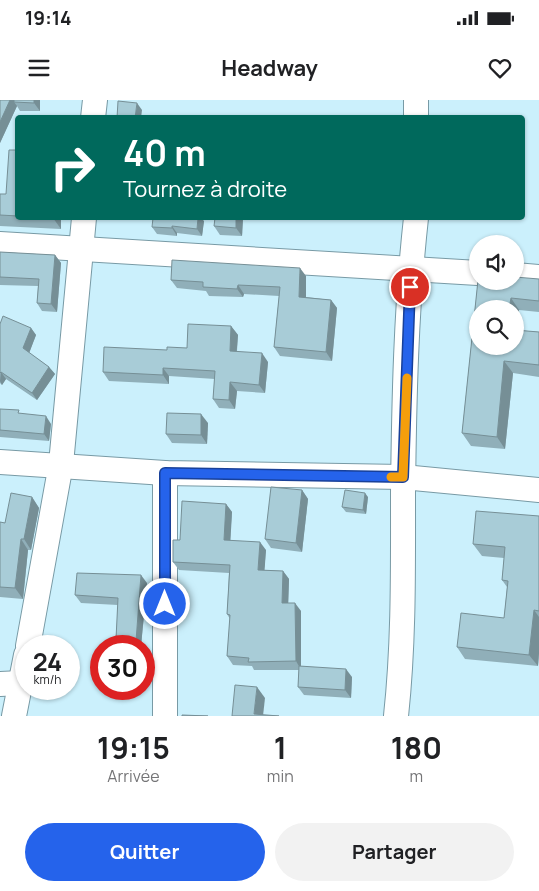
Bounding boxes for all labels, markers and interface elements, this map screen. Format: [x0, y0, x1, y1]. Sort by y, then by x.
text: 19:14 [25, 5, 72, 31]
text: Headway [221, 53, 318, 83]
icon: menu [25, 54, 53, 82]
icon: heart [486, 54, 514, 82]
text: 40 m [123, 129, 206, 177]
icon: right [40, 135, 105, 200]
text: Tournez à droite [123, 174, 287, 204]
map controls [469, 235, 524, 355]
button: sound [469, 235, 524, 290]
pin [389, 266, 431, 308]
icon: arrive [396, 273, 424, 301]
button: search [469, 300, 524, 355]
position arrow [138, 577, 190, 629]
speed limit sign: 30 [90, 635, 155, 700]
text: 24 [33, 644, 62, 679]
text: km/h [34, 671, 61, 688]
text: 19:15 [97, 727, 170, 768]
text: 1 [274, 727, 287, 768]
text: 180 [391, 727, 442, 768]
text: Arrivée [107, 765, 160, 787]
text: min [267, 765, 294, 787]
text: m [410, 765, 423, 787]
button: Quitter [25, 823, 265, 881]
button: Partager [275, 823, 514, 881]

